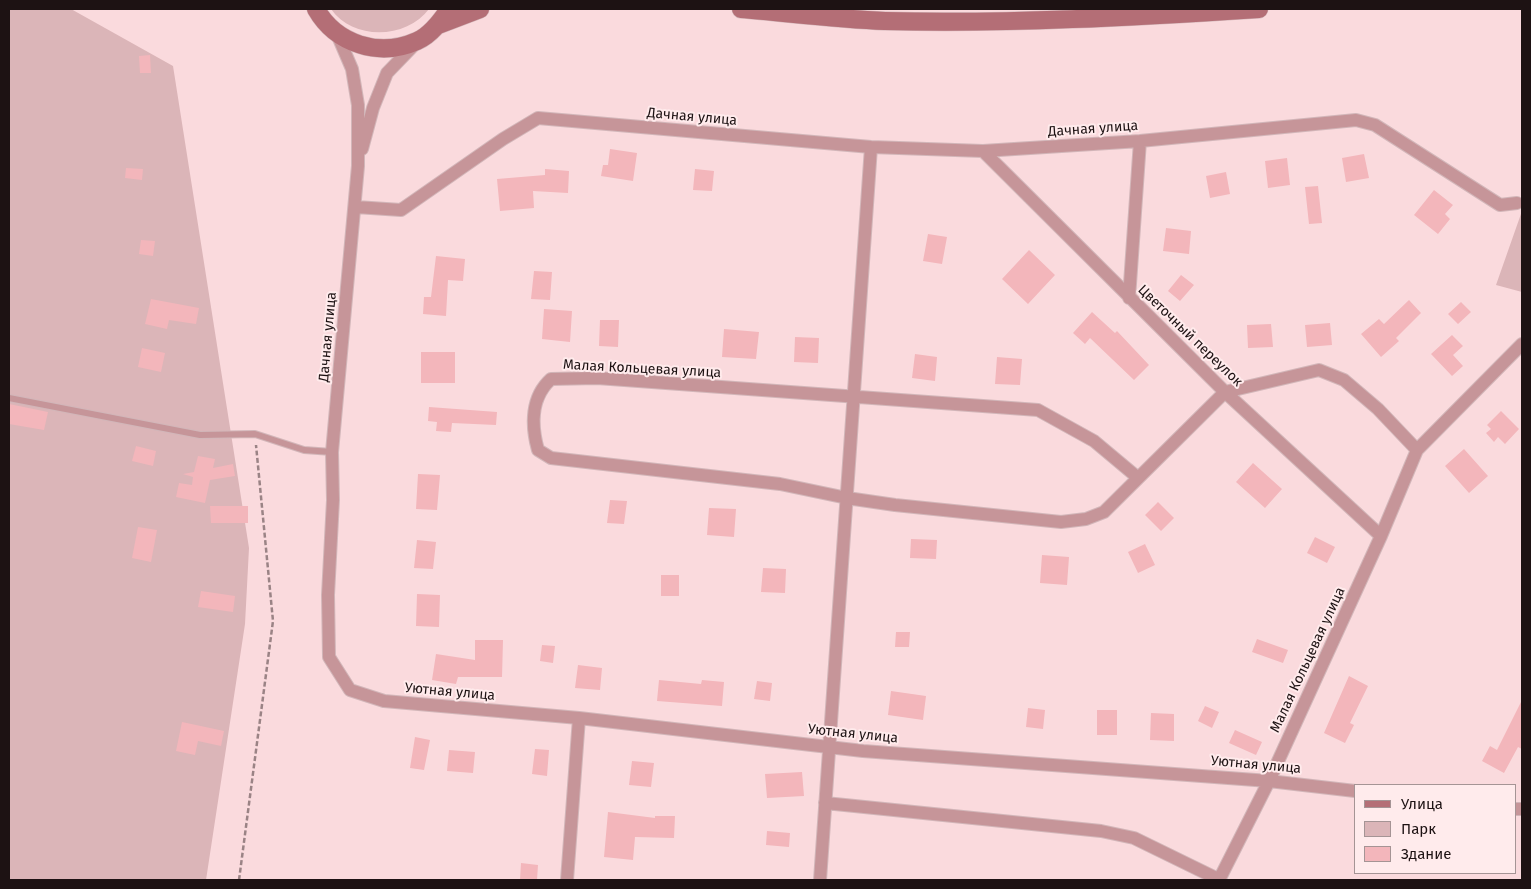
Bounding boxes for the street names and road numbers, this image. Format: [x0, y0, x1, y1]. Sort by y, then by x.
street label: Дачная улица [646, 105, 738, 129]
street label: Дачная улица [1047, 117, 1139, 141]
street label: Цветочный переулок [1134, 282, 1246, 390]
street label: Дачная улица [316, 291, 340, 383]
street label: Малая Кольцевая улица [562, 356, 722, 382]
street label: Малая Кольцевая улица [1267, 585, 1349, 735]
street label: Уютная улица [404, 680, 496, 704]
street label: Уютная улица [807, 721, 899, 747]
street label: Уютная улица [1210, 753, 1302, 777]

